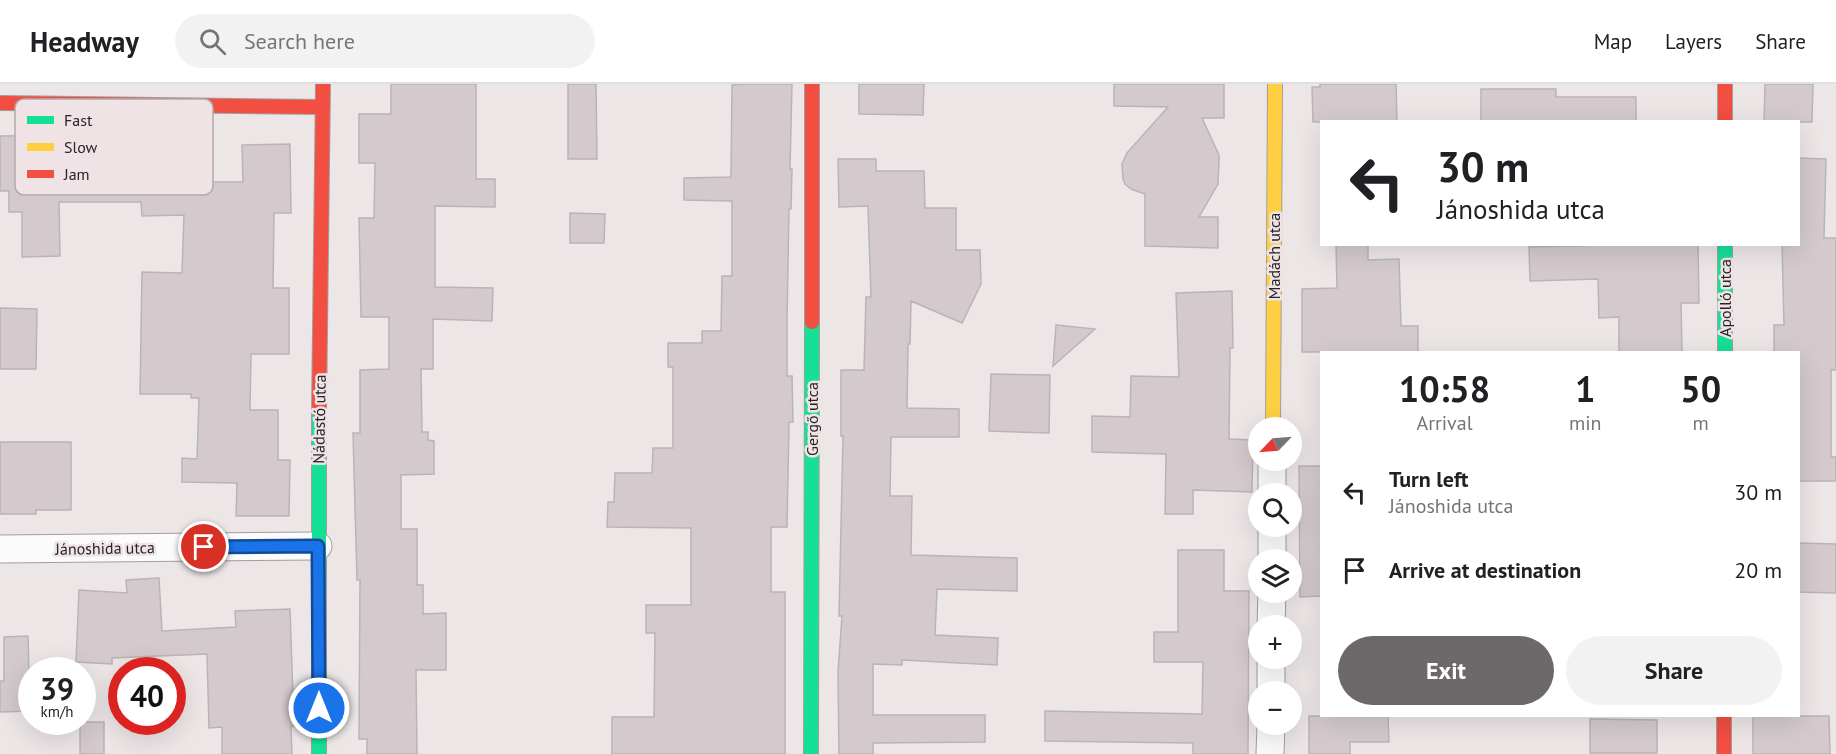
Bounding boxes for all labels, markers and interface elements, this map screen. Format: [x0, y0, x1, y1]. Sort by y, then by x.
search box [175, 14, 595, 68]
text: Headway [30, 23, 139, 60]
icon: search [196, 25, 229, 58]
text: Search here [244, 27, 355, 55]
text: Map [1594, 28, 1632, 55]
text: Layers [1665, 28, 1722, 55]
text: Share [1755, 28, 1806, 55]
legend [15, 99, 213, 195]
text: Fast [64, 110, 93, 130]
text: Slow [64, 137, 98, 157]
text: 30 m [1437, 139, 1529, 194]
icon: left [1338, 144, 1416, 222]
text: Jam [63, 164, 90, 184]
text: Jánoshida utca [1437, 192, 1605, 226]
street label: Madách utca [1264, 213, 1284, 299]
street label: Apolló utca [1715, 259, 1735, 337]
text: 10:58 [1399, 365, 1490, 412]
text: 1 [1575, 365, 1595, 412]
text: 50 [1680, 365, 1721, 412]
street label: Nádastó utca [308, 374, 330, 464]
street label: Gergő utca [802, 382, 822, 456]
text: Arrival [1416, 410, 1473, 436]
text: min [1569, 410, 1602, 436]
text: m [1693, 410, 1709, 436]
north arrow [1248, 417, 1302, 471]
map controls [1248, 417, 1302, 735]
text: Turn left [1389, 465, 1469, 493]
icon: left [1338, 476, 1371, 509]
text: 30 m [1734, 478, 1782, 506]
button: search [1248, 483, 1302, 537]
text: Jánoshida utca [1389, 493, 1513, 519]
pin [178, 521, 229, 572]
icon: arrive [187, 530, 220, 563]
street label: Jánoshida utca [54, 537, 155, 559]
button: layers [1248, 549, 1302, 603]
icon: arrive [1338, 554, 1371, 587]
text: Arrive at destination [1389, 556, 1581, 584]
text: 20 m [1734, 556, 1782, 584]
button: + [1248, 615, 1302, 669]
button: Exit [1338, 636, 1554, 705]
button: Share [1566, 636, 1782, 705]
speed limit sign: 40 [108, 657, 186, 735]
text: 39 [40, 669, 74, 708]
position arrow [287, 676, 351, 740]
button: − [1248, 681, 1302, 735]
text: km/h [41, 702, 73, 721]

